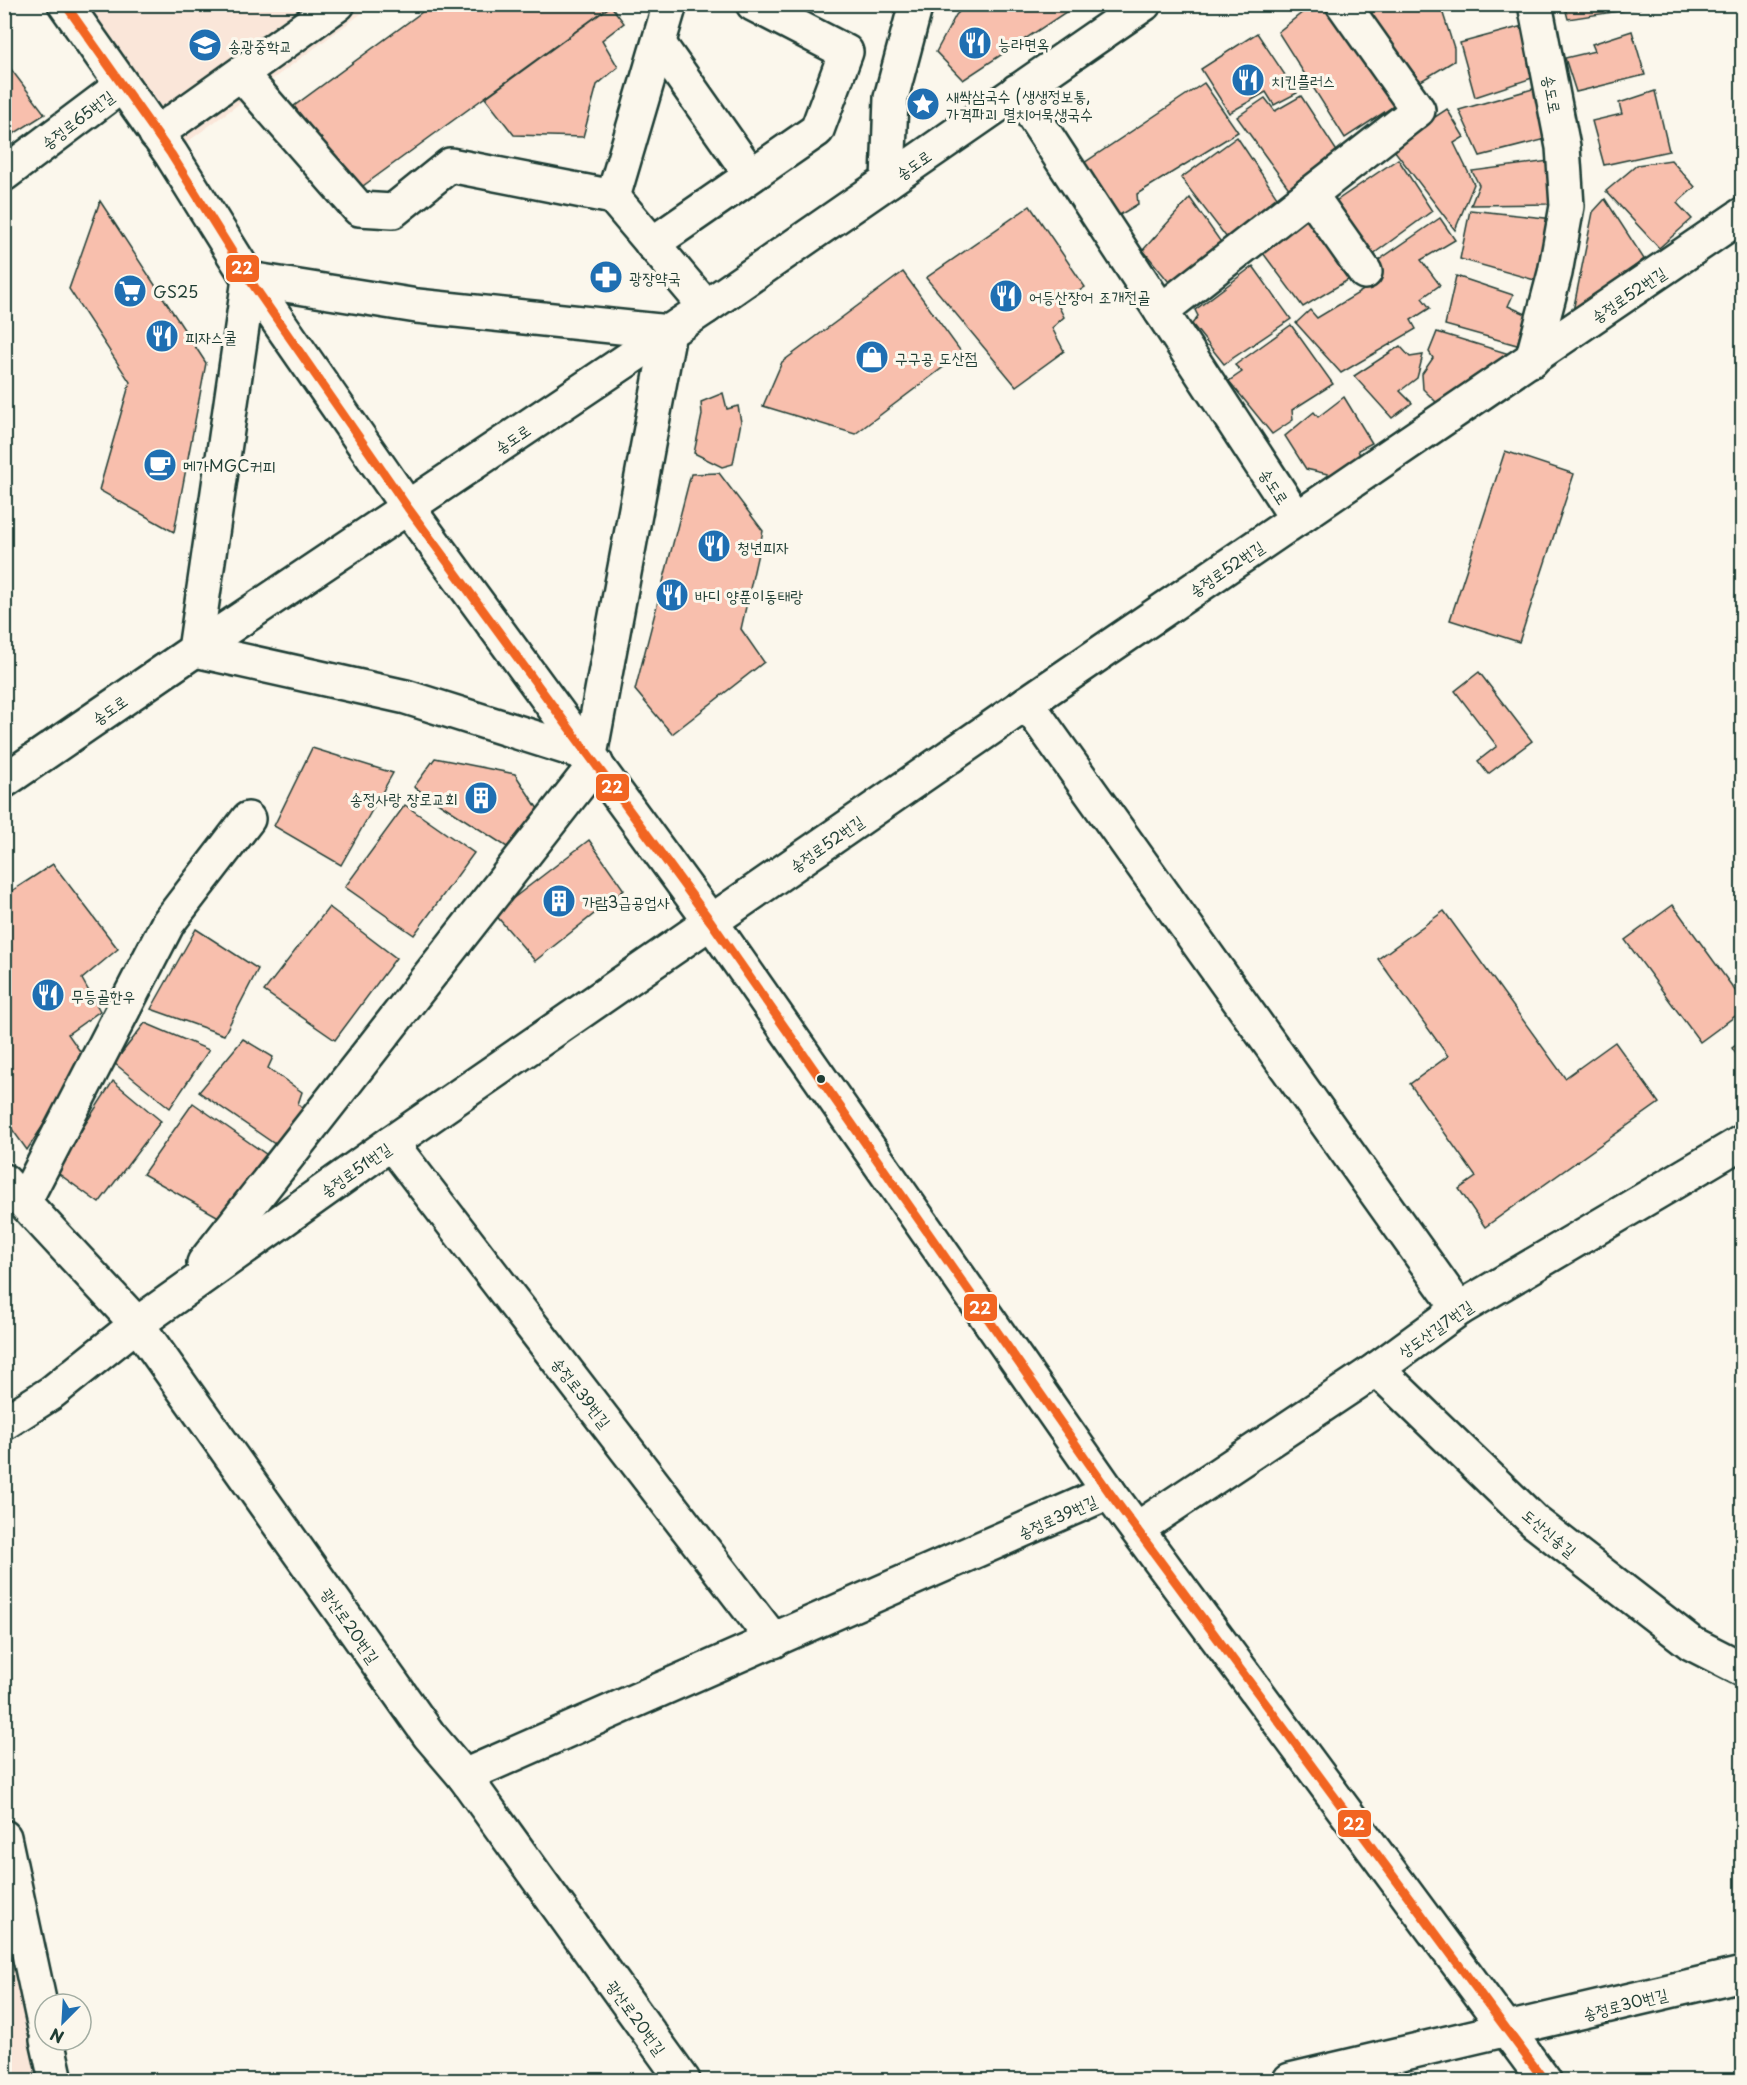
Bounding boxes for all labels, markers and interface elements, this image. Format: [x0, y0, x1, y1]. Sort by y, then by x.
restaurant icon: 능라면옥 [957, 25, 993, 61]
school or university icon: 송광중학교 [187, 27, 223, 63]
place label: 능라면옥 [998, 31, 1050, 55]
place label: 송광중학교 [228, 33, 292, 57]
restaurant icon: 치킨플러스 [1230, 62, 1266, 98]
place label: 치킨플러스 [1271, 68, 1335, 92]
street label: 송도로 [1538, 73, 1568, 115]
place label: 새싹삼국수 (생생정보통, 가격파괴 멸치어묵생국수 [946, 83, 1093, 125]
street label: 송정로65번길 [36, 84, 118, 154]
place icon: 새싹삼국수 (생생정보통, 가격파괴 멸치어묵생국수 [905, 86, 941, 122]
street label: 송도로 [890, 143, 936, 185]
line badge: 22 [225, 254, 260, 283]
text: 22 [231, 255, 253, 279]
pharmacy icon: 광장약국 [588, 259, 624, 295]
street label: 송정로52번길 [1586, 260, 1670, 328]
place label: 광장약국 [629, 265, 681, 289]
supermarket icon: GS25 [112, 273, 148, 309]
restaurant icon: 어등산장어 조개전골 [988, 278, 1024, 314]
place label: GS25 [153, 279, 198, 303]
place label: 어등산장어 조개전골 [1029, 284, 1150, 308]
restaurant icon: 피자스쿨 [144, 318, 180, 354]
place label: 피자스쿨 [185, 324, 237, 348]
shop icon: 구구공 도산점 [854, 339, 890, 375]
place label: 구구공 도산점 [895, 345, 978, 369]
street label: 송도로 [489, 417, 535, 459]
cafe icon: 메가MGC커피 [142, 447, 178, 483]
place label: 메가MGC커피 [183, 453, 275, 477]
street label: 송도로 [1254, 463, 1296, 509]
restaurant icon: 청년피자 [696, 528, 732, 564]
place label: 청년피자 [737, 534, 789, 558]
street label: 송정로52번길 [1184, 534, 1268, 602]
restaurant icon: 바디 양푼이동태랑 [654, 577, 690, 613]
place label: 바디 양푼이동태랑 [695, 583, 803, 607]
street label: 송도로 [86, 688, 132, 730]
line badge: 22 [595, 773, 630, 802]
text: 22 [601, 774, 623, 798]
building icon: 송정사랑 장로교회 [463, 780, 499, 816]
place label: 송정사랑 장로교회 [350, 786, 458, 810]
street label: 송정로52번길 [784, 809, 868, 877]
building icon: 가람3급공업사 [541, 883, 577, 919]
place label: 가람3급공업사 [582, 889, 670, 913]
restaurant icon: 무등골한우 [30, 977, 66, 1013]
place label: 무등골한우 [71, 983, 135, 1007]
unlabelled marker [815, 1073, 827, 1085]
street label: 송정로51번길 [315, 1136, 395, 1202]
line badge: 22 [963, 1293, 998, 1322]
street label: 상도산길7번길 [1393, 1293, 1477, 1363]
text: 22 [969, 1295, 991, 1319]
street label: 송정로39번길 [547, 1352, 617, 1433]
street label: 송정로39번길 [1014, 1488, 1100, 1544]
street label: 도산신송길 [1518, 1502, 1582, 1562]
street label: 광산로20번길 [316, 1582, 386, 1668]
line badge: 22 [1337, 1809, 1372, 1838]
text: 22 [1343, 1811, 1365, 1835]
street label: 광산로20번길 [602, 1975, 672, 2059]
street label: 송정로30번길 [1580, 1981, 1670, 2025]
north arrow [33, 1992, 93, 2052]
text: N [46, 2023, 67, 2050]

